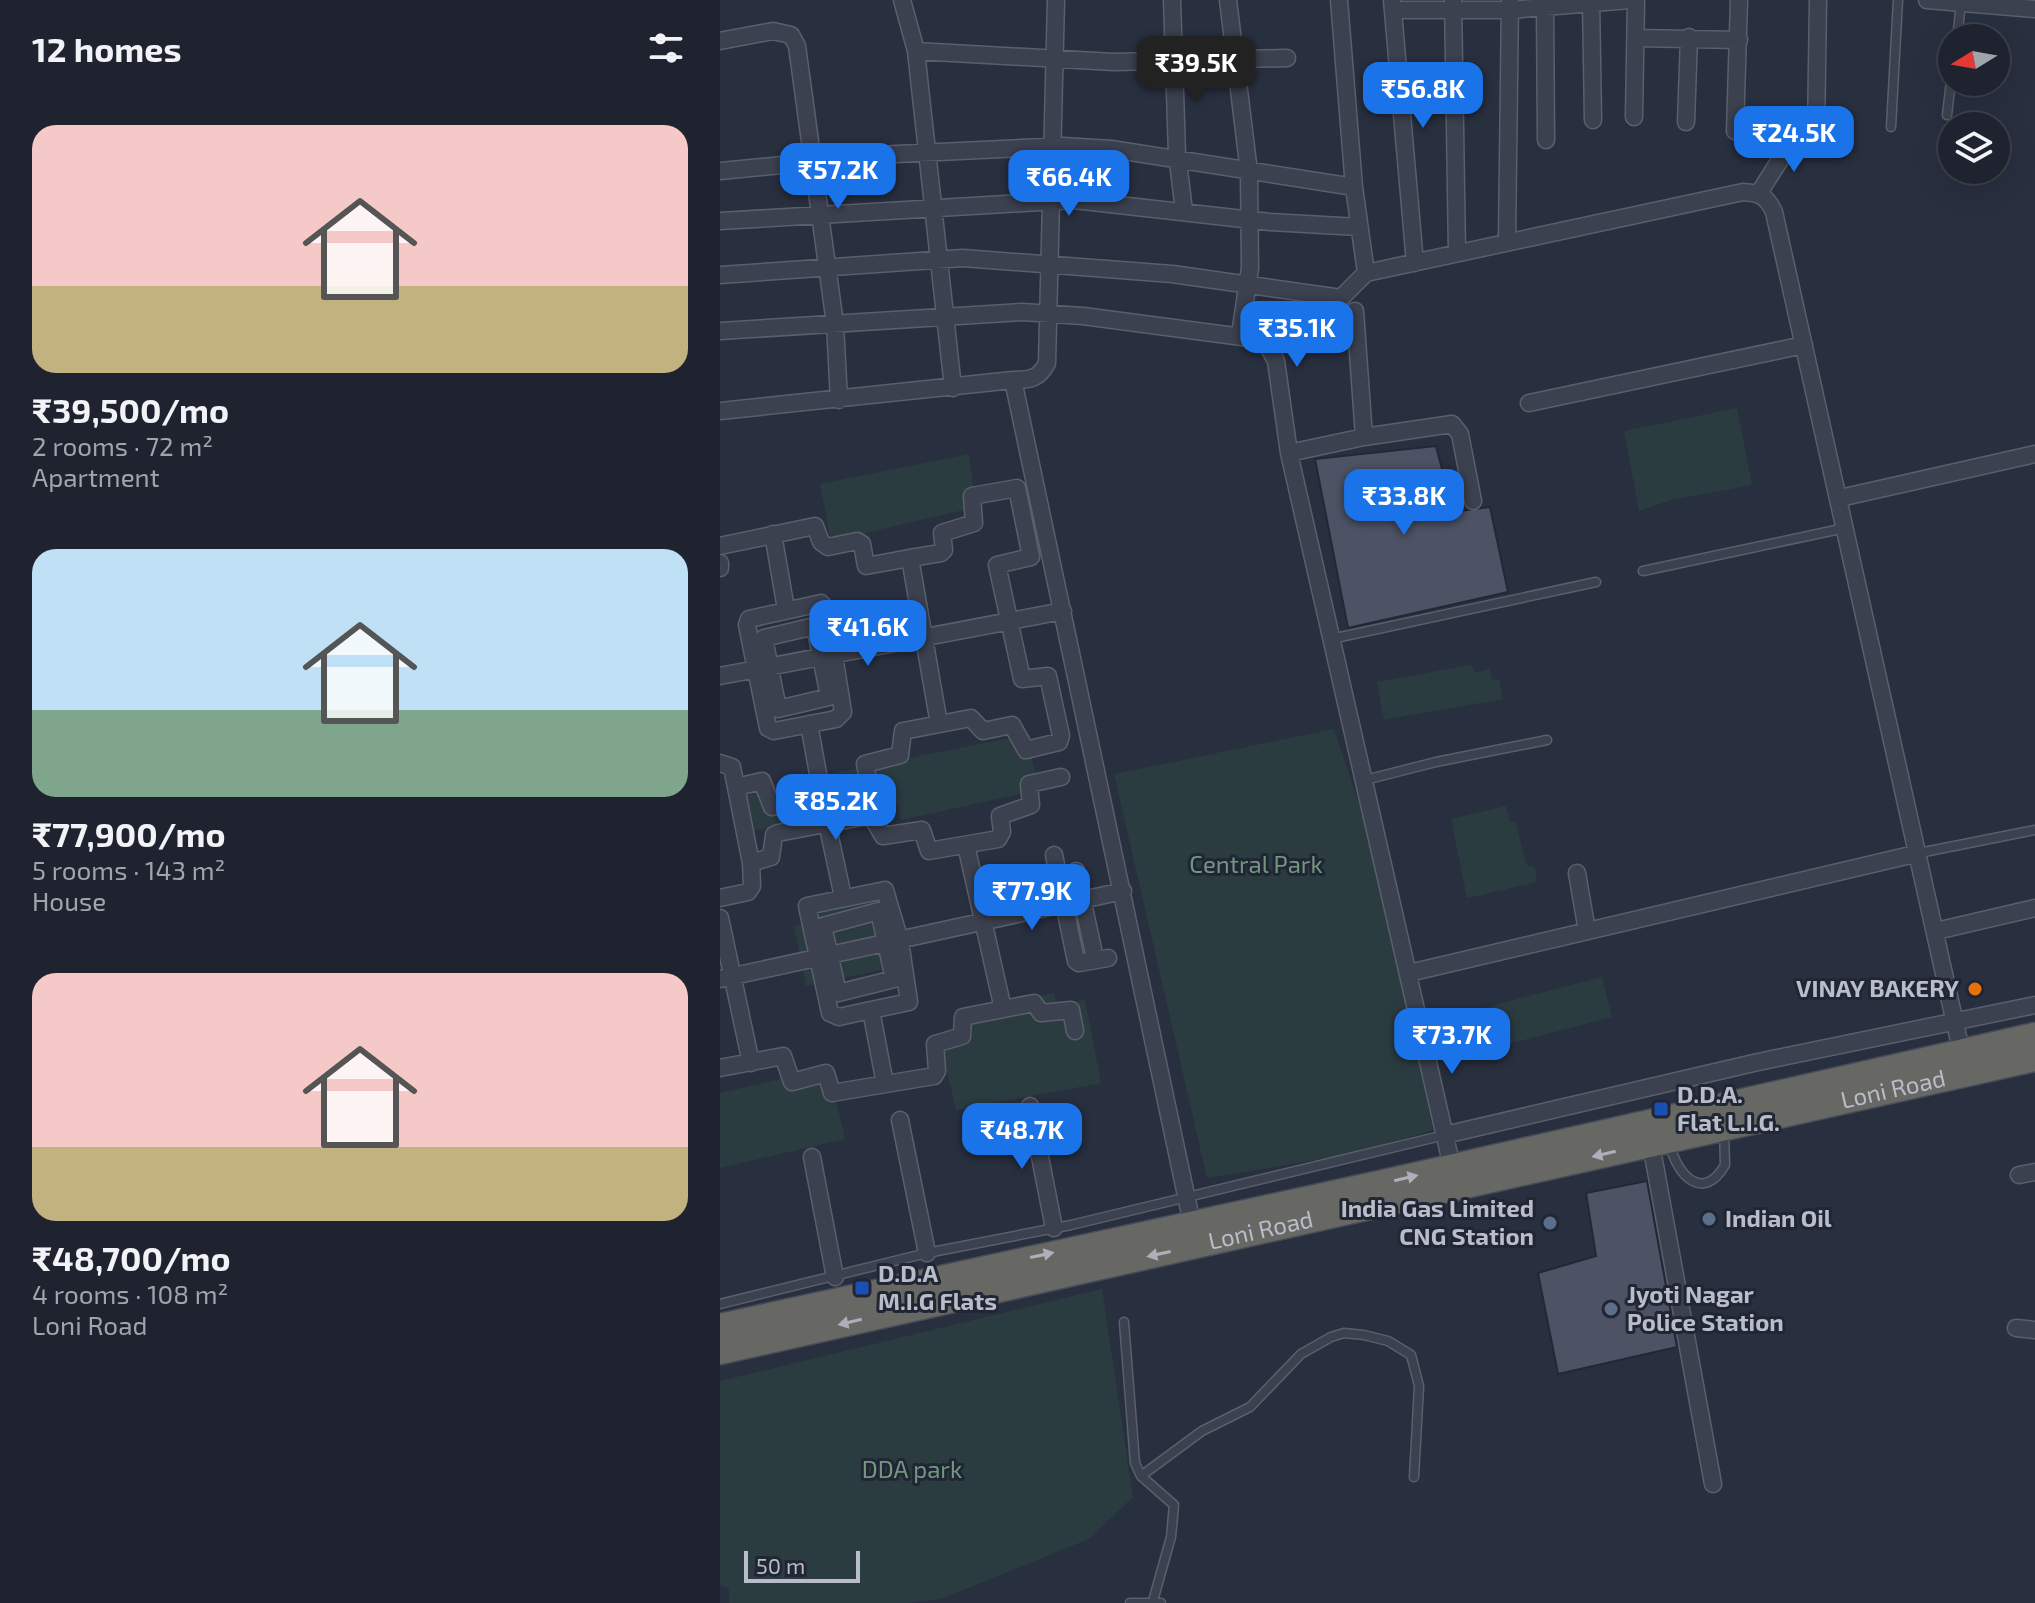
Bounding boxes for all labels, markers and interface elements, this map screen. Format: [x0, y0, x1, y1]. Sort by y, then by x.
north arrow [1938, 24, 2010, 96]
map controls [1938, 24, 2010, 184]
icon: filters [644, 26, 688, 70]
text: 12 homes [32, 28, 181, 69]
pin: ₹39.5K [1131, 36, 1261, 104]
text: ₹39.5K [1155, 46, 1237, 77]
pin: ₹56.8K [1358, 62, 1488, 130]
text: ₹56.8K [1381, 72, 1465, 103]
pin: ₹24.5K [1729, 106, 1859, 174]
button: layers [1938, 112, 2010, 184]
text: ₹24.5K [1752, 116, 1836, 147]
pin: ₹57.2K [773, 143, 903, 211]
pin: ₹66.4K [1004, 150, 1134, 218]
text: ₹57.2K [798, 153, 878, 184]
text: ₹66.4K [1026, 160, 1112, 191]
icon: home [288, 177, 432, 321]
pin: ₹35.1K [1232, 301, 1362, 369]
text: ₹35.1K [1258, 311, 1336, 342]
text: ₹39,500/mo [32, 389, 229, 430]
text: 2 rooms · 72 m² [32, 430, 213, 461]
text: Apartment [32, 461, 160, 492]
pin: ₹33.8K [1339, 469, 1469, 537]
text: ₹33.8K [1362, 479, 1446, 510]
pin: ₹41.6K [803, 600, 933, 668]
icon: home [288, 601, 432, 745]
text: ₹41.6K [827, 610, 909, 641]
pin: ₹85.2K [771, 774, 901, 842]
text: ₹85.2K [794, 784, 878, 815]
text: ₹77,900/mo [32, 813, 226, 854]
park label: Central Park [1189, 849, 1323, 878]
text: 5 rooms · 143 m² [32, 854, 225, 885]
pin: ₹77.9K [967, 864, 1097, 932]
text: ₹77.9K [992, 874, 1072, 905]
text: House [32, 885, 106, 916]
place label: VINAY BAKERY [1796, 973, 1959, 1002]
marker: VINAY BAKERY [1966, 980, 1984, 998]
pin: ₹73.7K [1387, 1008, 1517, 1076]
text: ₹73.7K [1412, 1018, 1492, 1049]
icon: home [288, 1025, 432, 1169]
street label: Loni Road [1838, 1062, 1948, 1114]
place label: D.D.A. Flat L.I.G. [1677, 1079, 1780, 1136]
marker: D.D.A. Flat L.I.G. [1652, 1100, 1670, 1118]
pin: ₹48.7K [957, 1103, 1087, 1171]
text: ₹48.7K [980, 1113, 1064, 1144]
one-way arrow [1591, 1148, 1616, 1161]
one-way arrow [1394, 1171, 1419, 1184]
place label: India Gas Limited CNG Station [1341, 1193, 1534, 1250]
street label: Loni Road [1205, 1203, 1316, 1255]
place label: Indian Oil [1725, 1203, 1832, 1232]
marker: Indian Oil [1700, 1210, 1718, 1228]
marker: India Gas Limited CNG Station [1541, 1214, 1559, 1232]
text: ₹48,700/mo [32, 1237, 231, 1278]
one-way arrow [1030, 1248, 1055, 1261]
one-way arrow [1146, 1248, 1171, 1261]
place label: D.D.A M.I.G Flats [878, 1258, 997, 1315]
text: 4 rooms · 108 m² [32, 1278, 228, 1309]
marker: D.D.A M.I.G Flats [853, 1279, 871, 1297]
place label: Jyoti Nagar Police Station [1627, 1279, 1784, 1336]
marker: Jyoti Nagar Police Station [1602, 1300, 1620, 1318]
text: Loni Road [32, 1309, 147, 1340]
one-way arrow [837, 1316, 862, 1329]
park label: DDA park [862, 1454, 962, 1483]
scale bar [744, 1547, 860, 1583]
text: 50 m [756, 1552, 805, 1578]

